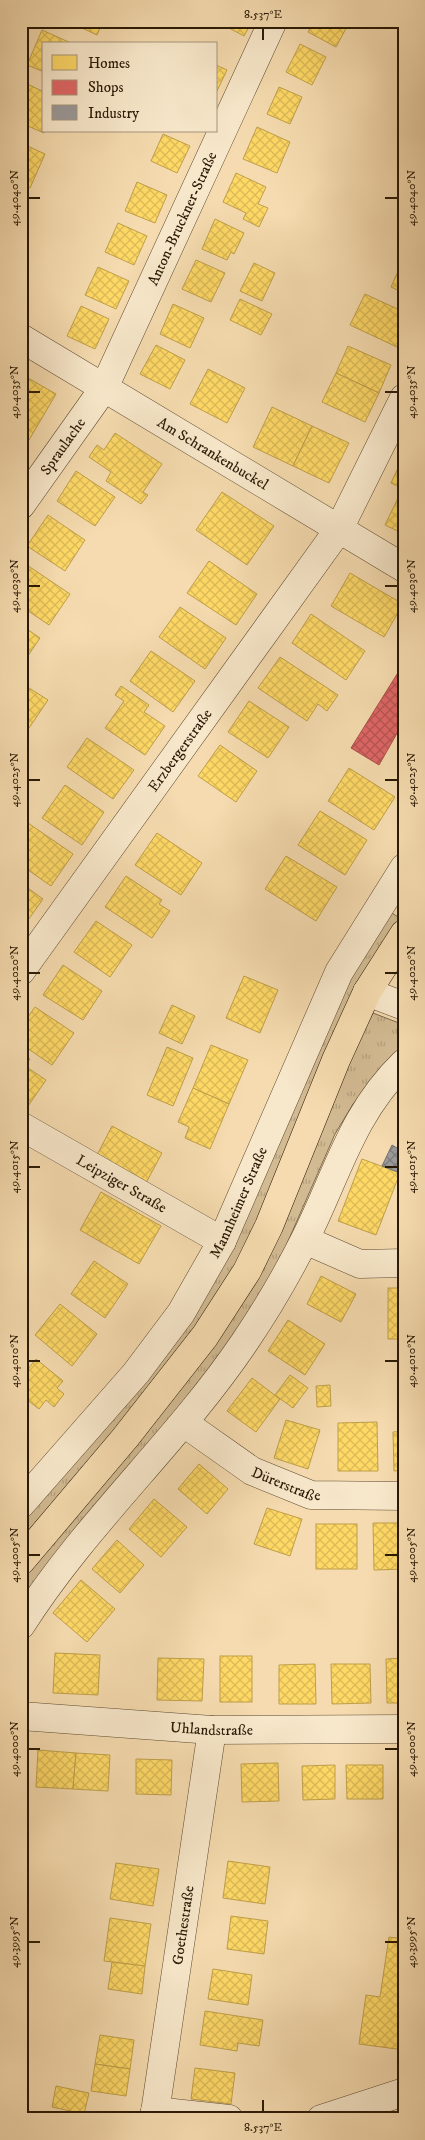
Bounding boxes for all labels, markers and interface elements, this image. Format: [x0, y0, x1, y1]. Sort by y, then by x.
text: 8.537°E [244, 7, 282, 22]
legend [42, 42, 218, 132]
text: Homes [88, 54, 130, 73]
text: Shops [88, 78, 124, 97]
text: Industry [88, 104, 140, 123]
street label: Anton-Bruckner-Straße [143, 149, 221, 289]
text: 49.4040°N [7, 170, 22, 226]
text: 49.4040°N [404, 170, 419, 226]
text: 49.4035°N [7, 365, 22, 419]
text: 49.4035°N [404, 365, 419, 419]
street label: Am Schrankenbuckel [154, 413, 272, 495]
street label: Spraulache [36, 414, 90, 479]
text: 49.4030°N [7, 559, 22, 613]
text: 49.4030°N [404, 559, 419, 613]
street label: Erzbergerstraße [144, 705, 217, 796]
text: 49.4025°N [7, 752, 22, 807]
text: 49.4025°N [404, 752, 419, 807]
text: 49.4020°N [7, 945, 22, 1001]
text: 49.4020°N [404, 945, 419, 1001]
text: 49.4015°N [7, 1140, 22, 1194]
text: 49.4015°N [404, 1140, 419, 1194]
street label: Mannheimer Straße [205, 1144, 272, 1262]
street label: Leipziger Straße [73, 1151, 170, 1217]
text: 49.4010°N [7, 1334, 22, 1388]
text: 49.4010°N [404, 1334, 419, 1388]
street label: Dürerstraße [249, 1463, 321, 1506]
text: 49.4005°N [7, 1527, 22, 1583]
text: 49.4005°N [404, 1527, 419, 1583]
street label: Uhlandstraße [169, 1718, 253, 1740]
text: 49.4000°N [7, 1721, 22, 1777]
text: 49.4000°N [404, 1721, 419, 1777]
street label: Goethestraße [168, 1884, 199, 1966]
text: 49.3995°N [7, 1916, 22, 1968]
text: 49.3995°N [404, 1916, 419, 1968]
text: 8.537°E [244, 2120, 282, 2135]

